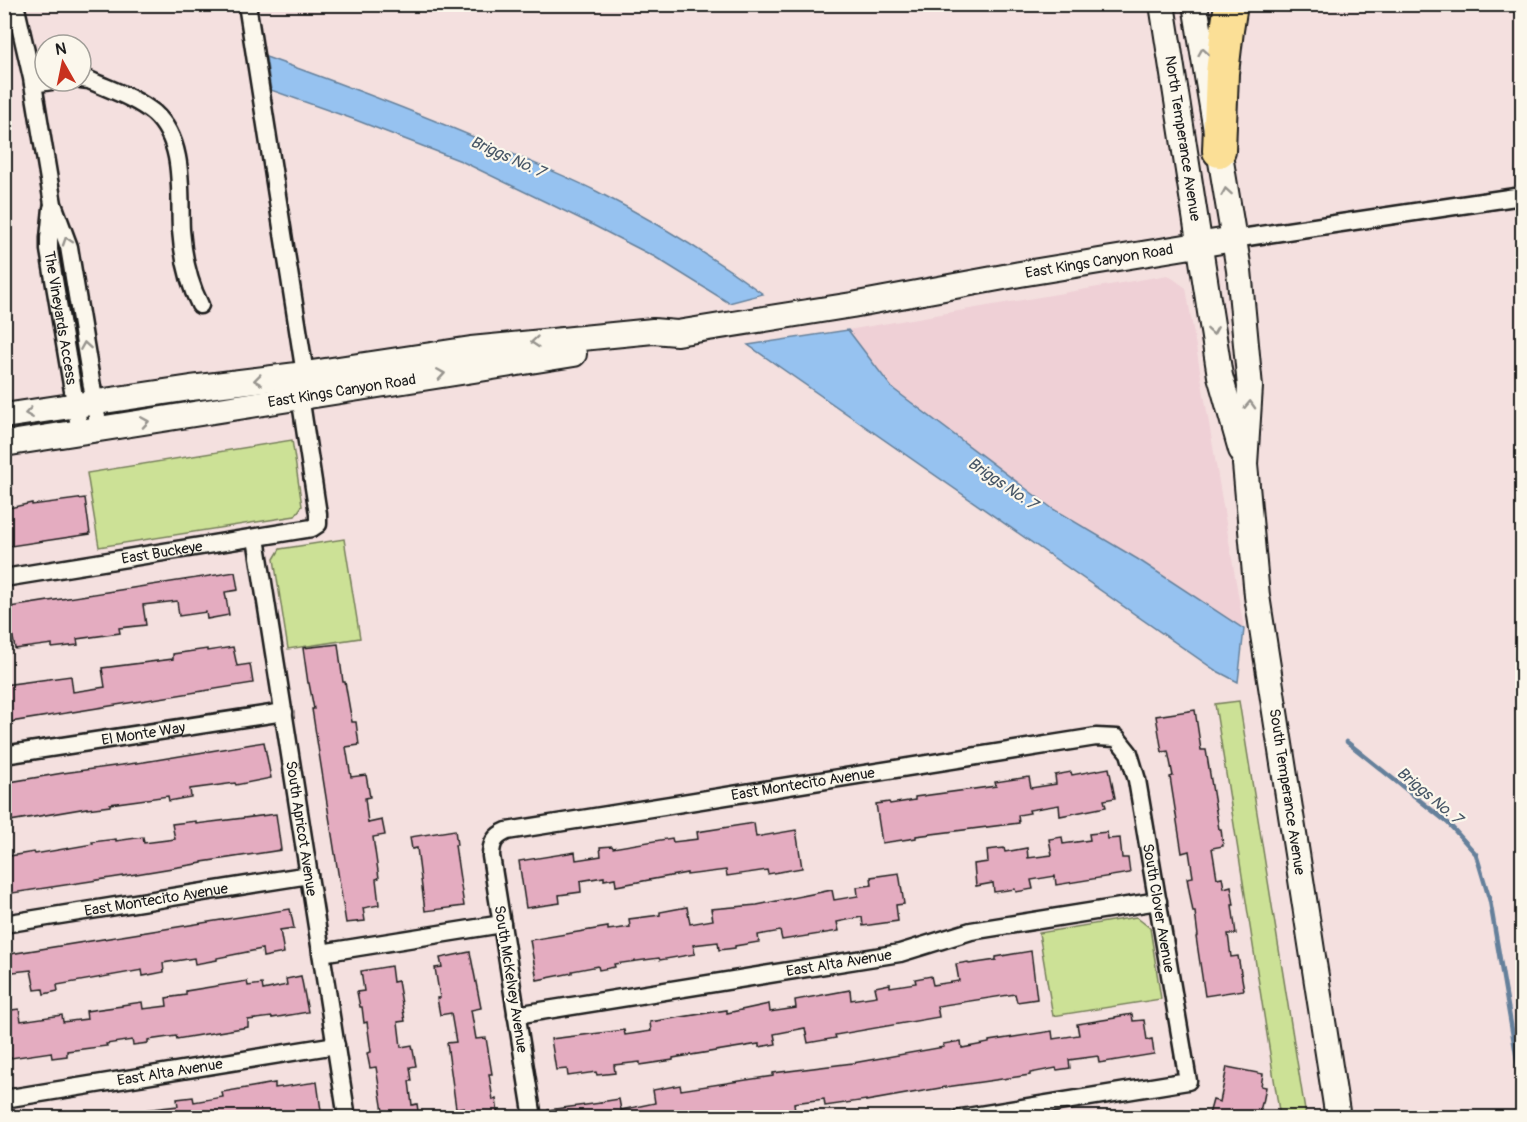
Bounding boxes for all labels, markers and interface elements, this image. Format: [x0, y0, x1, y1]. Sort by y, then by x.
north arrow [33, 33, 93, 93]
text: N [54, 38, 68, 60]
one-way arrow [1197, 47, 1210, 57]
street label: North Temperance Avenue [1160, 54, 1205, 223]
water label: Briggs No. 7 [467, 132, 550, 183]
one-way arrow [1220, 187, 1233, 197]
one-way arrow [62, 236, 74, 247]
street label: East Kings Canyon Road [1024, 240, 1175, 283]
street label: The Vineyards Access [39, 250, 81, 386]
one-way arrow [1206, 326, 1219, 336]
one-way arrow [530, 335, 539, 348]
one-way arrow [80, 341, 92, 351]
one-way arrow [437, 369, 446, 381]
street label: East Kings Canyon Road [267, 370, 417, 412]
one-way arrow [254, 373, 263, 385]
one-way arrow [1243, 401, 1256, 410]
one-way arrow [24, 406, 33, 419]
one-way arrow [141, 416, 150, 428]
water label: Briggs No. 7 [964, 453, 1043, 516]
street label: East Buckeye [120, 537, 205, 569]
street label: South Temperance Avenue [1265, 707, 1309, 877]
street label: El Monte Way [100, 718, 187, 750]
street label: South Apricot Avenue [281, 759, 321, 898]
street label: East Montecito Avenue [730, 763, 877, 805]
water label: Briggs No. 7 [1393, 763, 1468, 831]
street label: South Clover Avenue [1138, 842, 1179, 975]
street label: East Montecito Avenue [83, 879, 230, 921]
street label: South McKelvey Avenue [489, 904, 532, 1055]
street label: East Alta Avenue [785, 945, 894, 981]
street label: East Alta Avenue [116, 1054, 225, 1090]

